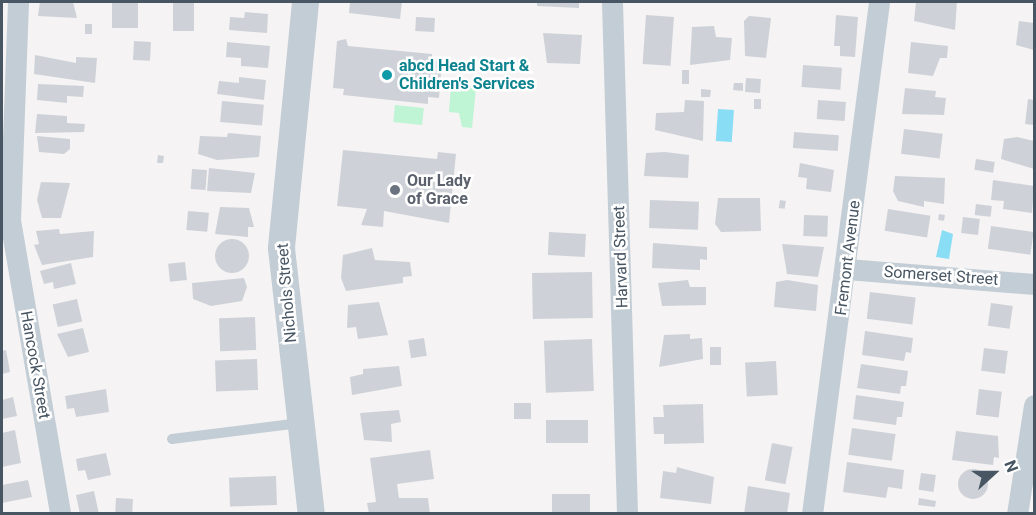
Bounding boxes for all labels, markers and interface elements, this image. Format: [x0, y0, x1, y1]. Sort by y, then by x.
place label: abcd Head Start & Children's Services [399, 56, 535, 94]
marker: abcd Head Start & Children's Services [380, 68, 394, 82]
place label: Our Lady of Grace [407, 171, 471, 209]
marker: Our Lady of Grace [388, 183, 402, 197]
street label: Fremont Avenue [831, 199, 865, 317]
street label: Harvard Street [610, 205, 632, 309]
street label: Nichols Street [273, 242, 301, 344]
street label: Somerset Street [883, 262, 999, 290]
street label: Hancock Street [16, 310, 54, 420]
north arrow [964, 443, 1024, 503]
text: N [1000, 458, 1022, 475]

